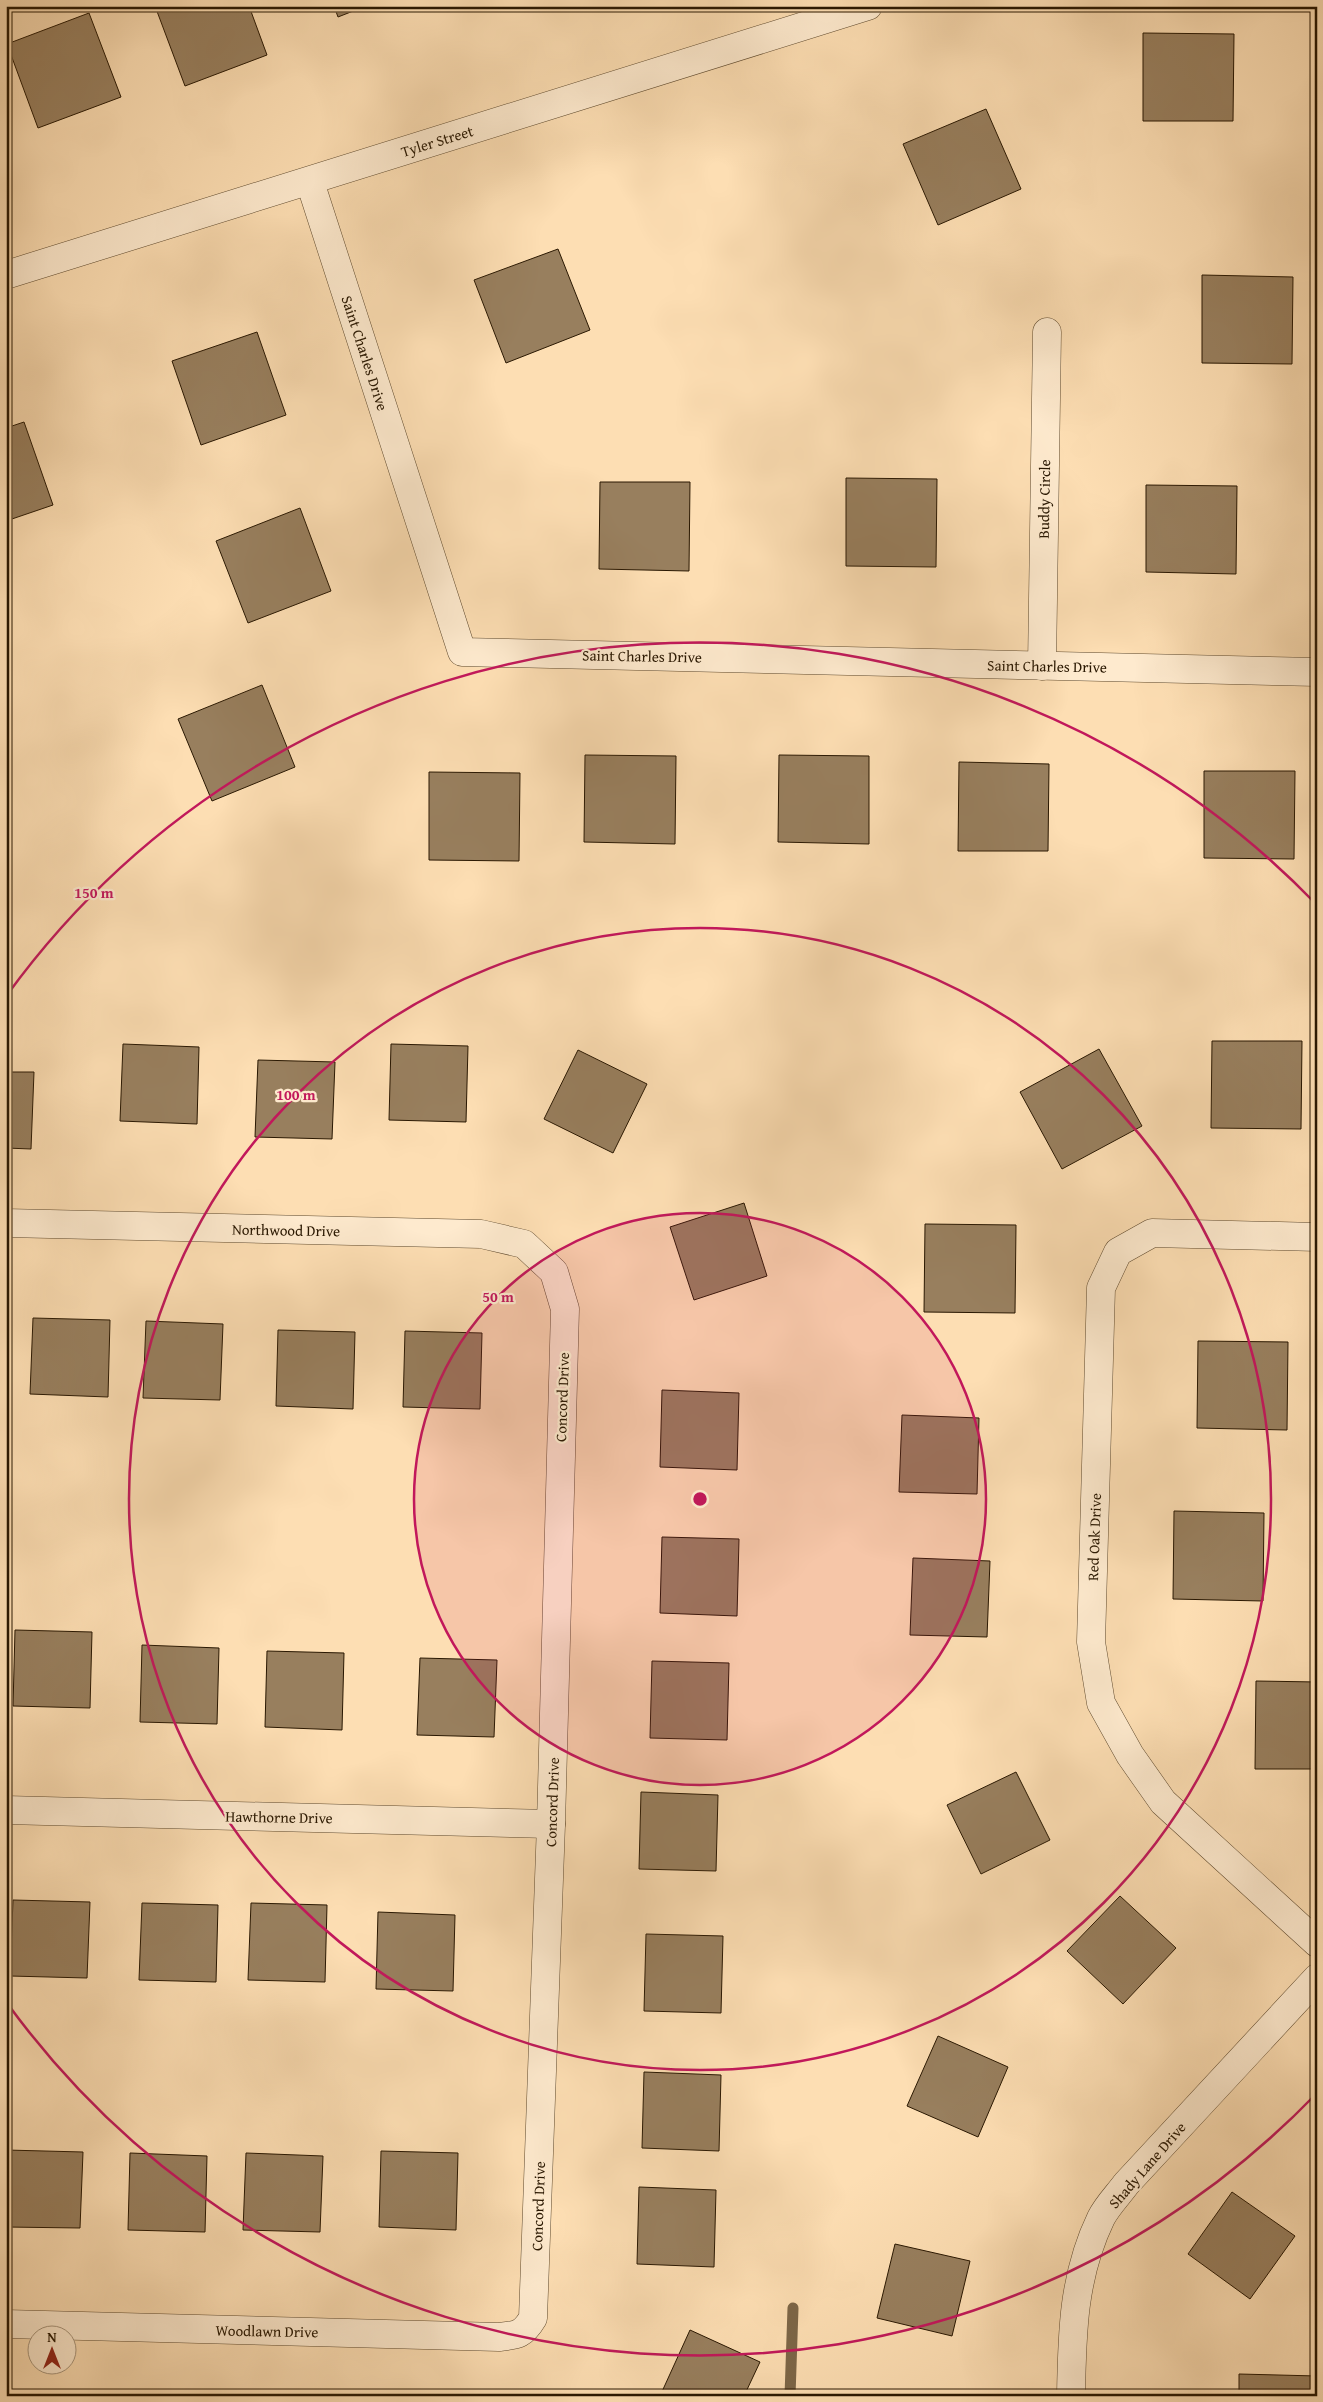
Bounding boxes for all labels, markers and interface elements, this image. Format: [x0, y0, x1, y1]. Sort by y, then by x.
street label: Tyler Street [398, 120, 476, 162]
street label: Saint Charles Drive [337, 293, 393, 413]
street label: Buddy Circle [1033, 459, 1055, 539]
street label: Saint Charles Drive [582, 644, 702, 668]
street label: Saint Charles Drive [987, 654, 1107, 678]
text: 150 m [74, 882, 114, 903]
text: 100 m [276, 1084, 316, 1105]
street label: Northwood Drive [232, 1219, 340, 1241]
text: 50 m [482, 1286, 514, 1307]
street label: Concord Drive [550, 1352, 574, 1442]
centre of rings [691, 1490, 709, 1508]
street label: Red Oak Drive [1082, 1493, 1106, 1581]
street label: Concord Drive [540, 1757, 564, 1847]
street label: Hawthorne Drive [225, 1806, 333, 1828]
street label: Shady Lane Drive [1104, 2117, 1190, 2213]
street label: Concord Drive [526, 2161, 550, 2251]
street label: Woodlawn Drive [216, 2320, 318, 2342]
north arrow [28, 2324, 78, 2374]
text: N [47, 2327, 57, 2347]

